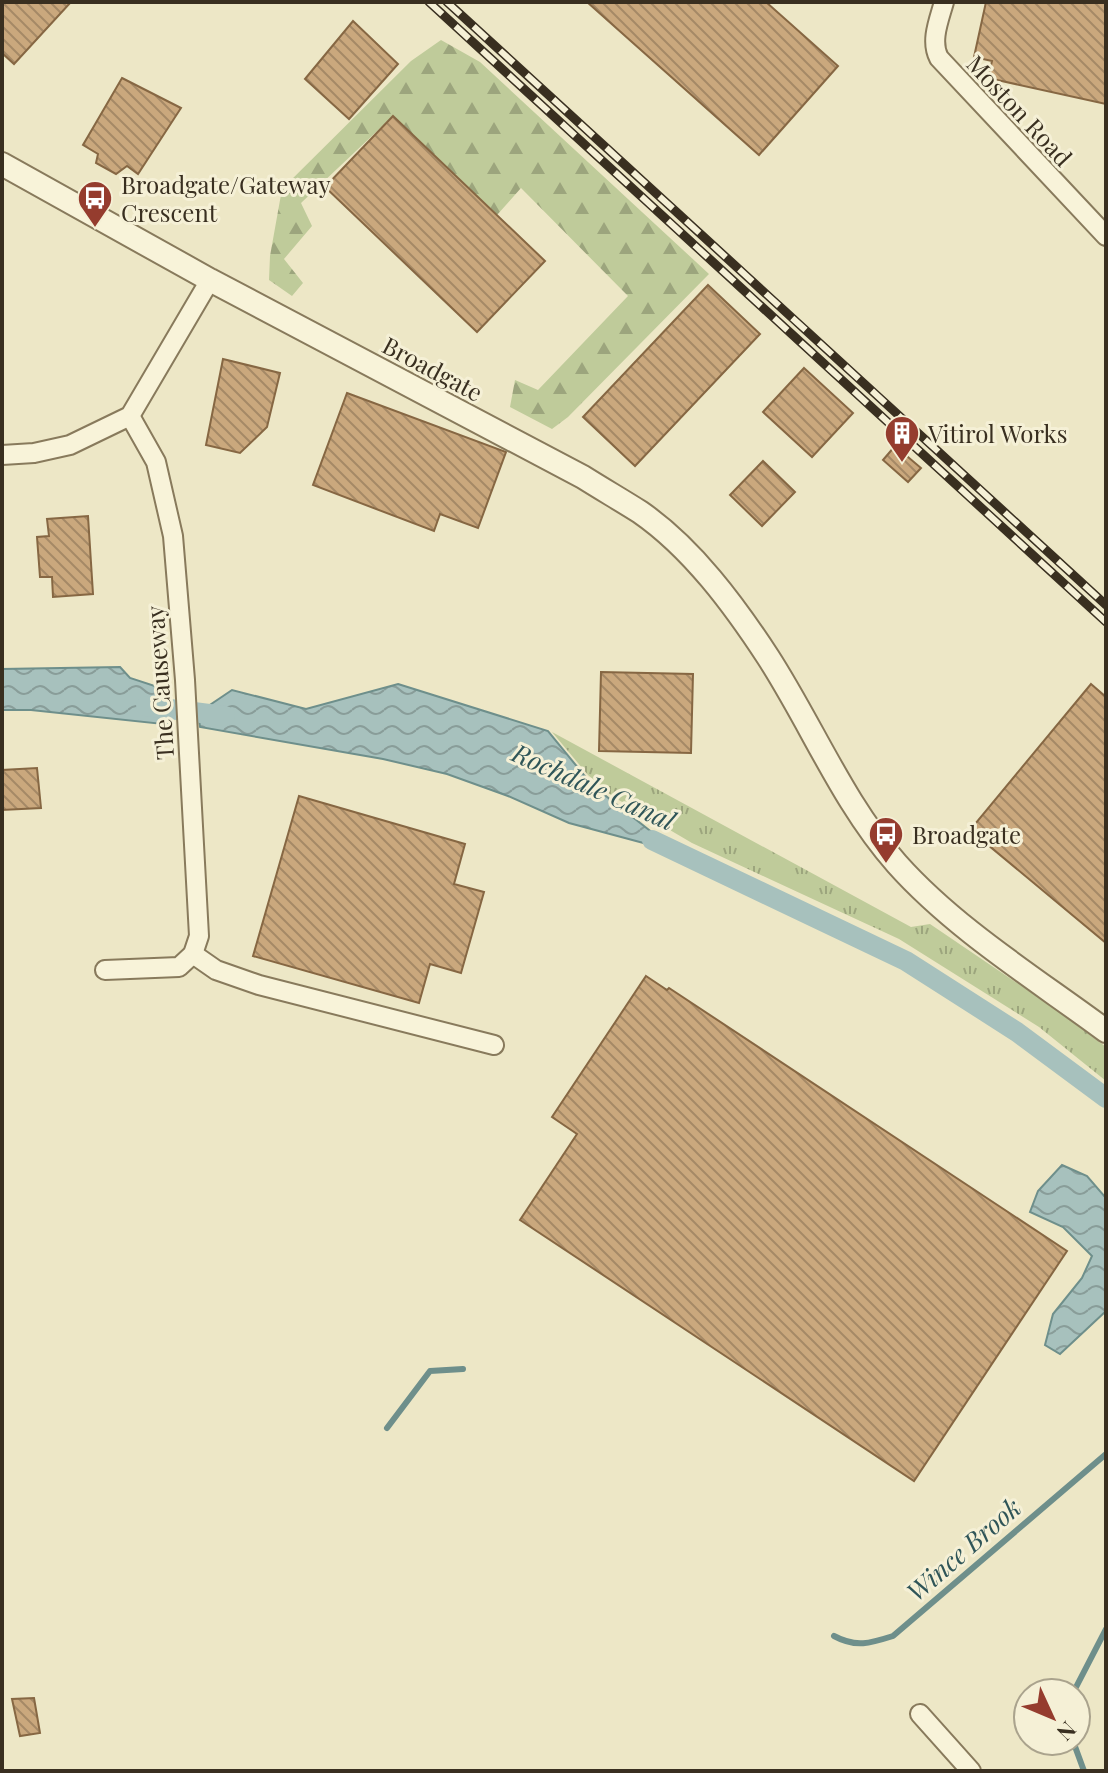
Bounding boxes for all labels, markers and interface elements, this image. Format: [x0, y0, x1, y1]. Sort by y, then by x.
street label: Moston Road [960, 48, 1080, 172]
place label: Broadgate/Gateway Crescent [121, 168, 331, 228]
bus stop icon: Broadgate/Gateway Crescent [76, 179, 114, 229]
street label: Broadgate [377, 328, 489, 408]
building icon: Vitirol Works [883, 414, 921, 464]
place label: Vitirol Works [927, 417, 1068, 449]
street label: The Causeway [138, 605, 180, 761]
water label: Rochdale Canal [506, 734, 683, 838]
bus stop icon: Broadgate [867, 815, 905, 865]
place label: Broadgate [912, 818, 1021, 850]
water label: Wince Brook [898, 1490, 1028, 1608]
north arrow [1012, 1677, 1092, 1757]
text: N [1051, 1715, 1083, 1748]

